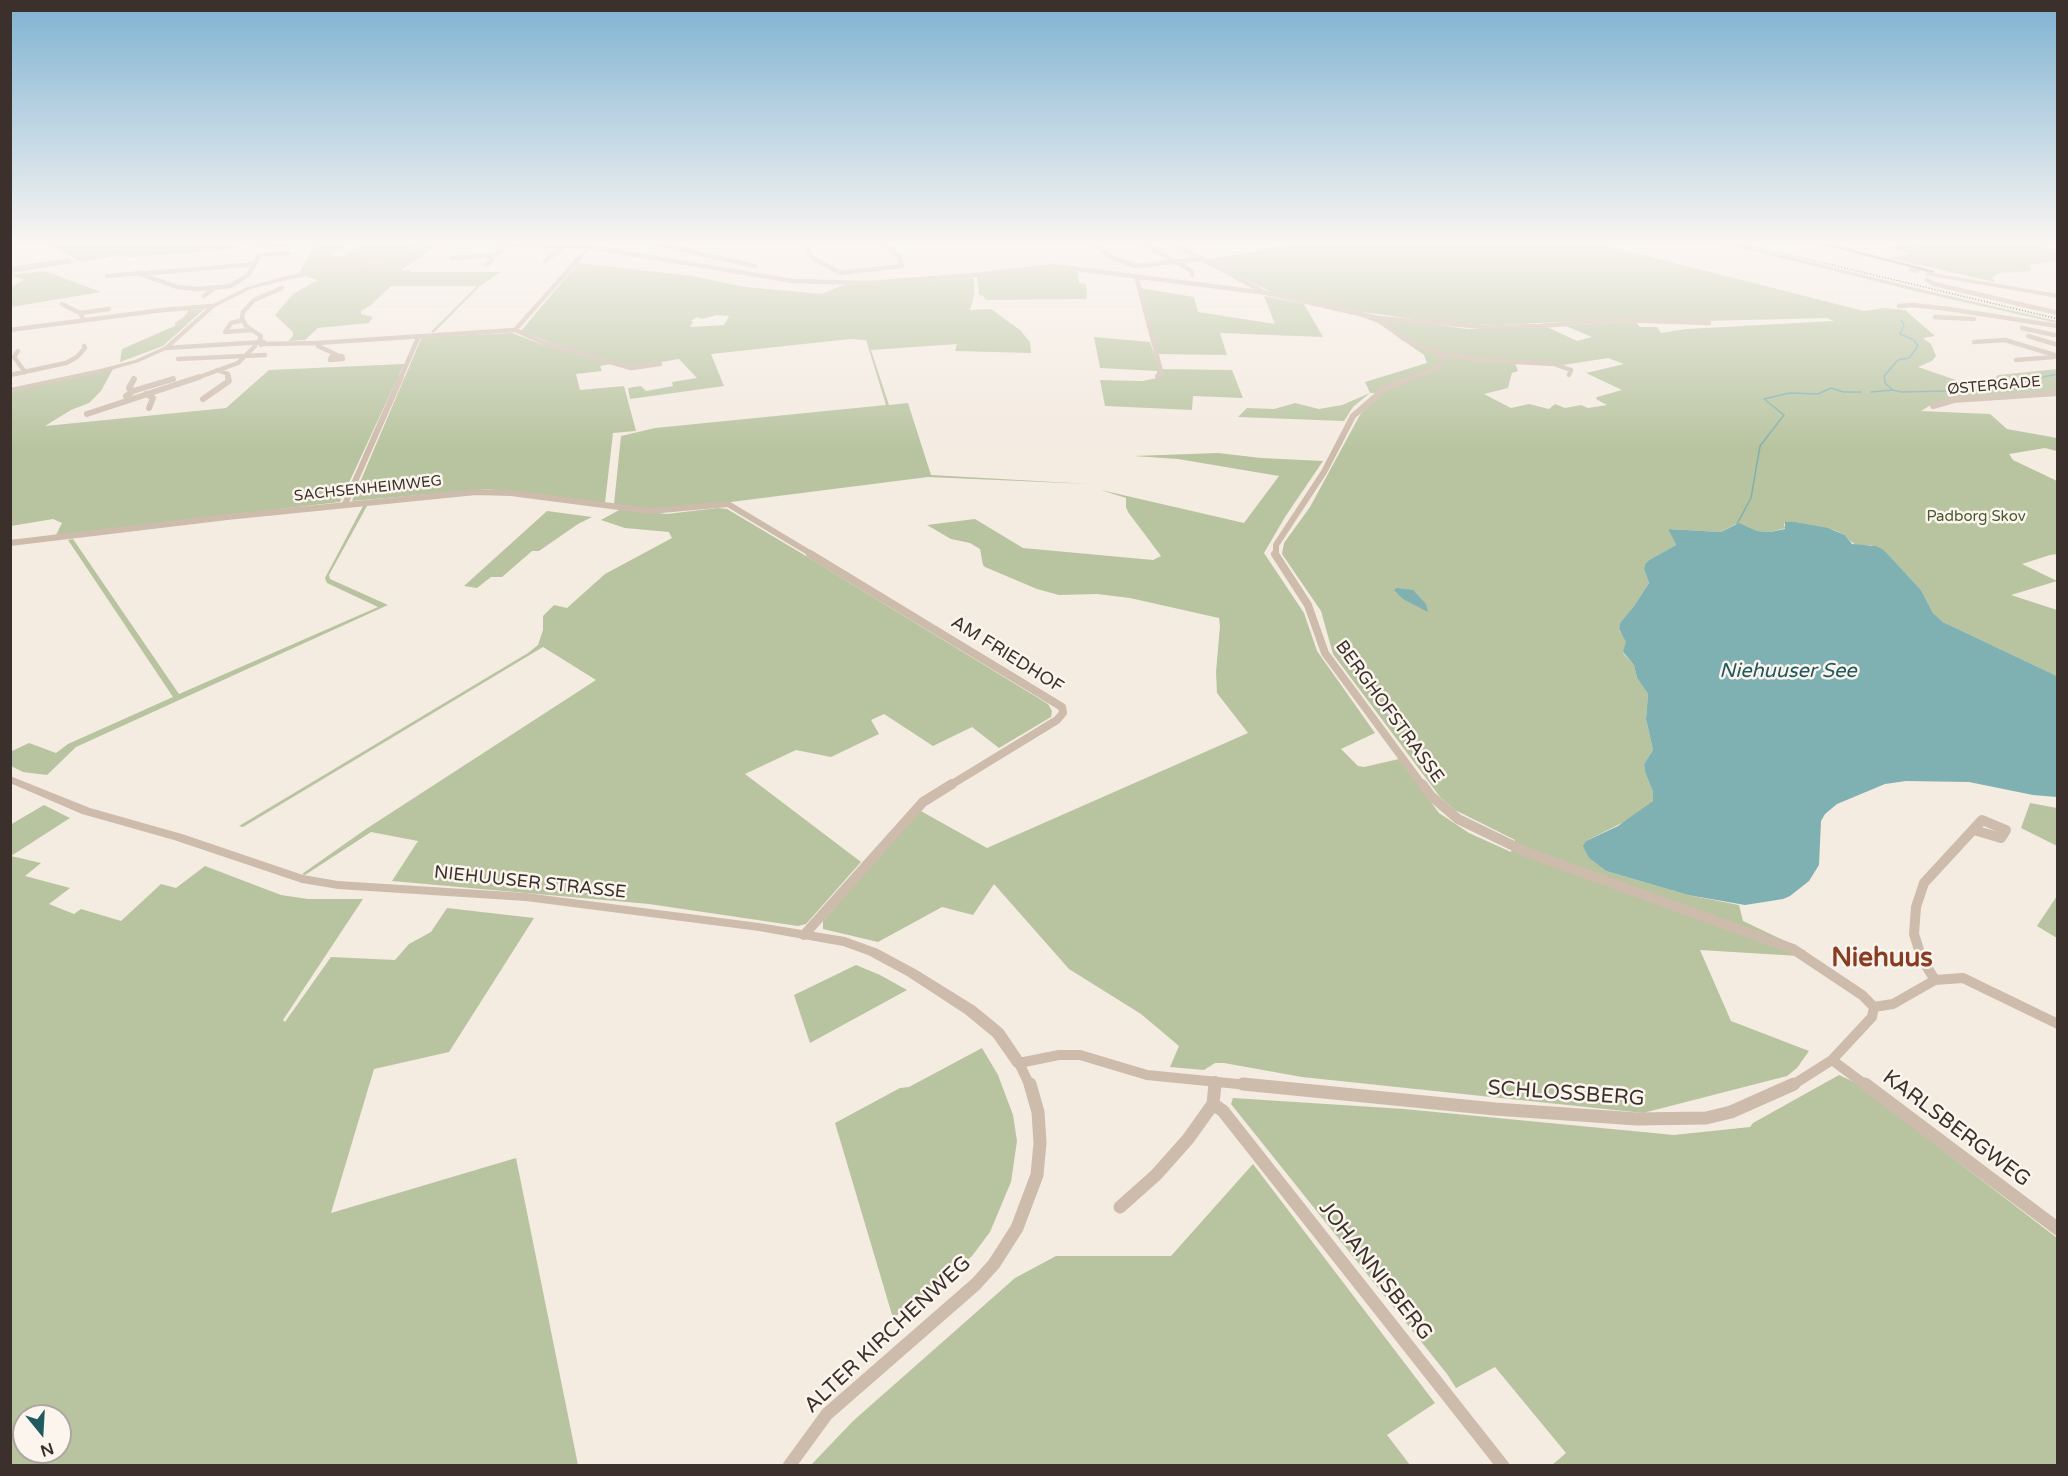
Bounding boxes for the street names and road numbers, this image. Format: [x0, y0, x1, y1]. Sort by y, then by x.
street label: ØSTERGADE [1947, 373, 2041, 399]
street label: SACHSENHEIMWEG [293, 472, 443, 506]
street label: AM FRIEDHOF [947, 612, 1067, 698]
street label: BERGHOFSTRASSE [1330, 637, 1448, 787]
street label: NIEHUUSER STRASSE [433, 862, 627, 904]
street label: KARLSBERGWEG [1877, 1065, 2035, 1193]
street label: SCHLOSSBERG [1487, 1076, 1645, 1112]
street label: JOHANNISBERG [1313, 1196, 1437, 1346]
street label: ALTER KIRCHENWEG [799, 1251, 977, 1419]

